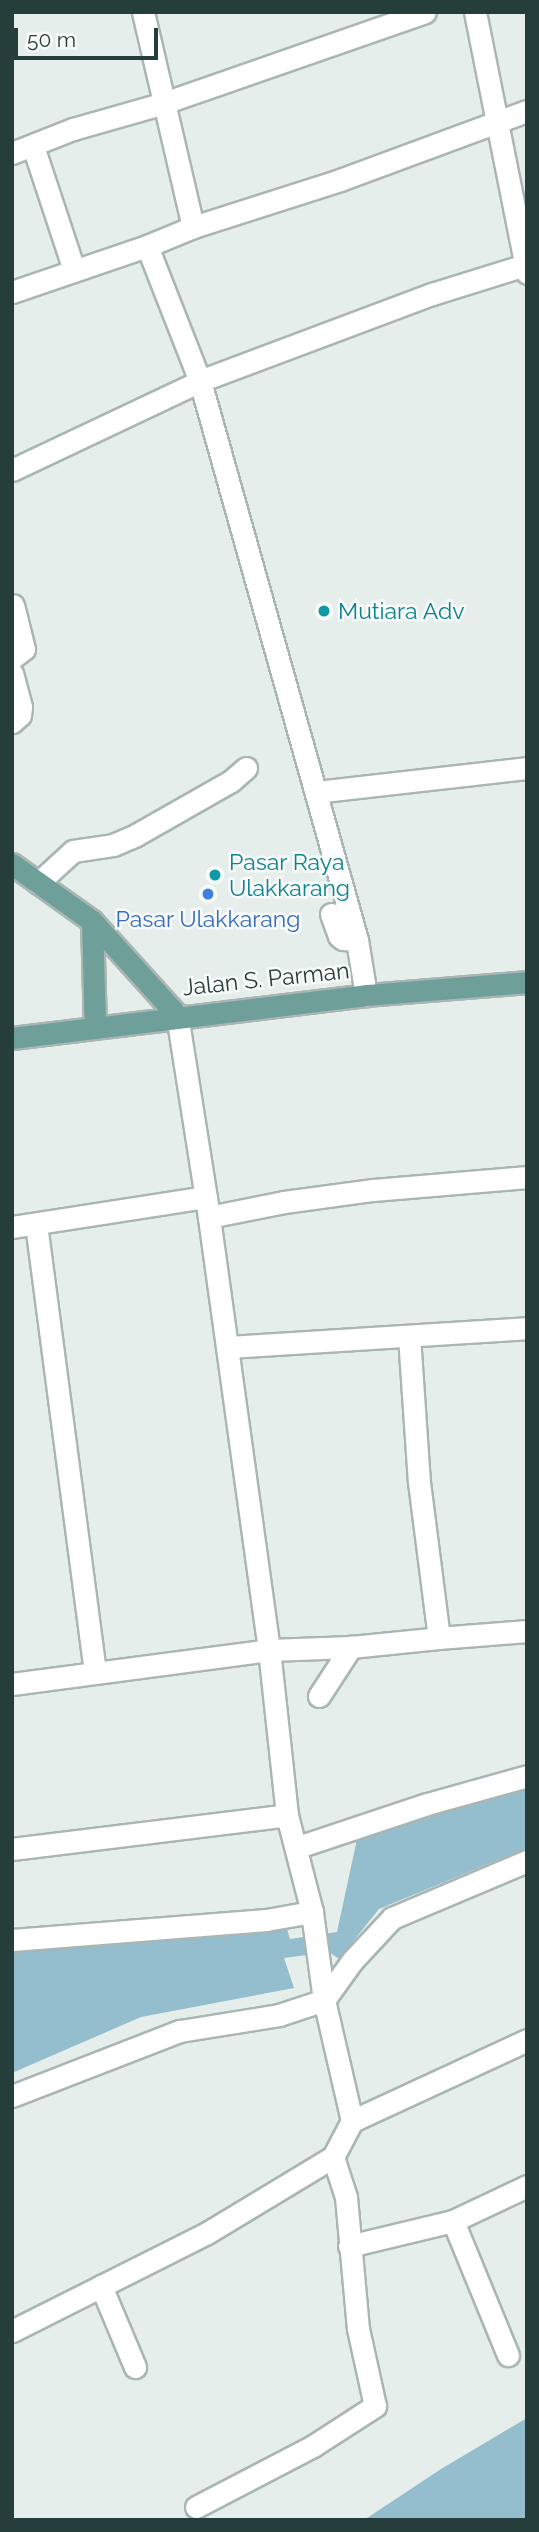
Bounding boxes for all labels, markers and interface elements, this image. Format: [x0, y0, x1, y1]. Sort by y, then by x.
scale bar [18, 14, 161, 58]
text: 50 m [27, 27, 76, 52]
place label: Mutiara Adv [338, 597, 465, 625]
marker: Mutiara Adv [316, 603, 332, 619]
place label: Pasar Raya Ulakkarang [229, 848, 350, 902]
marker: Pasar Raya Ulakkarang [207, 867, 223, 883]
marker: Pasar Ulakkarang [200, 886, 216, 902]
place label: Pasar Ulakkarang [115, 905, 301, 933]
street label: Jalan S. Parman [181, 957, 351, 1001]

